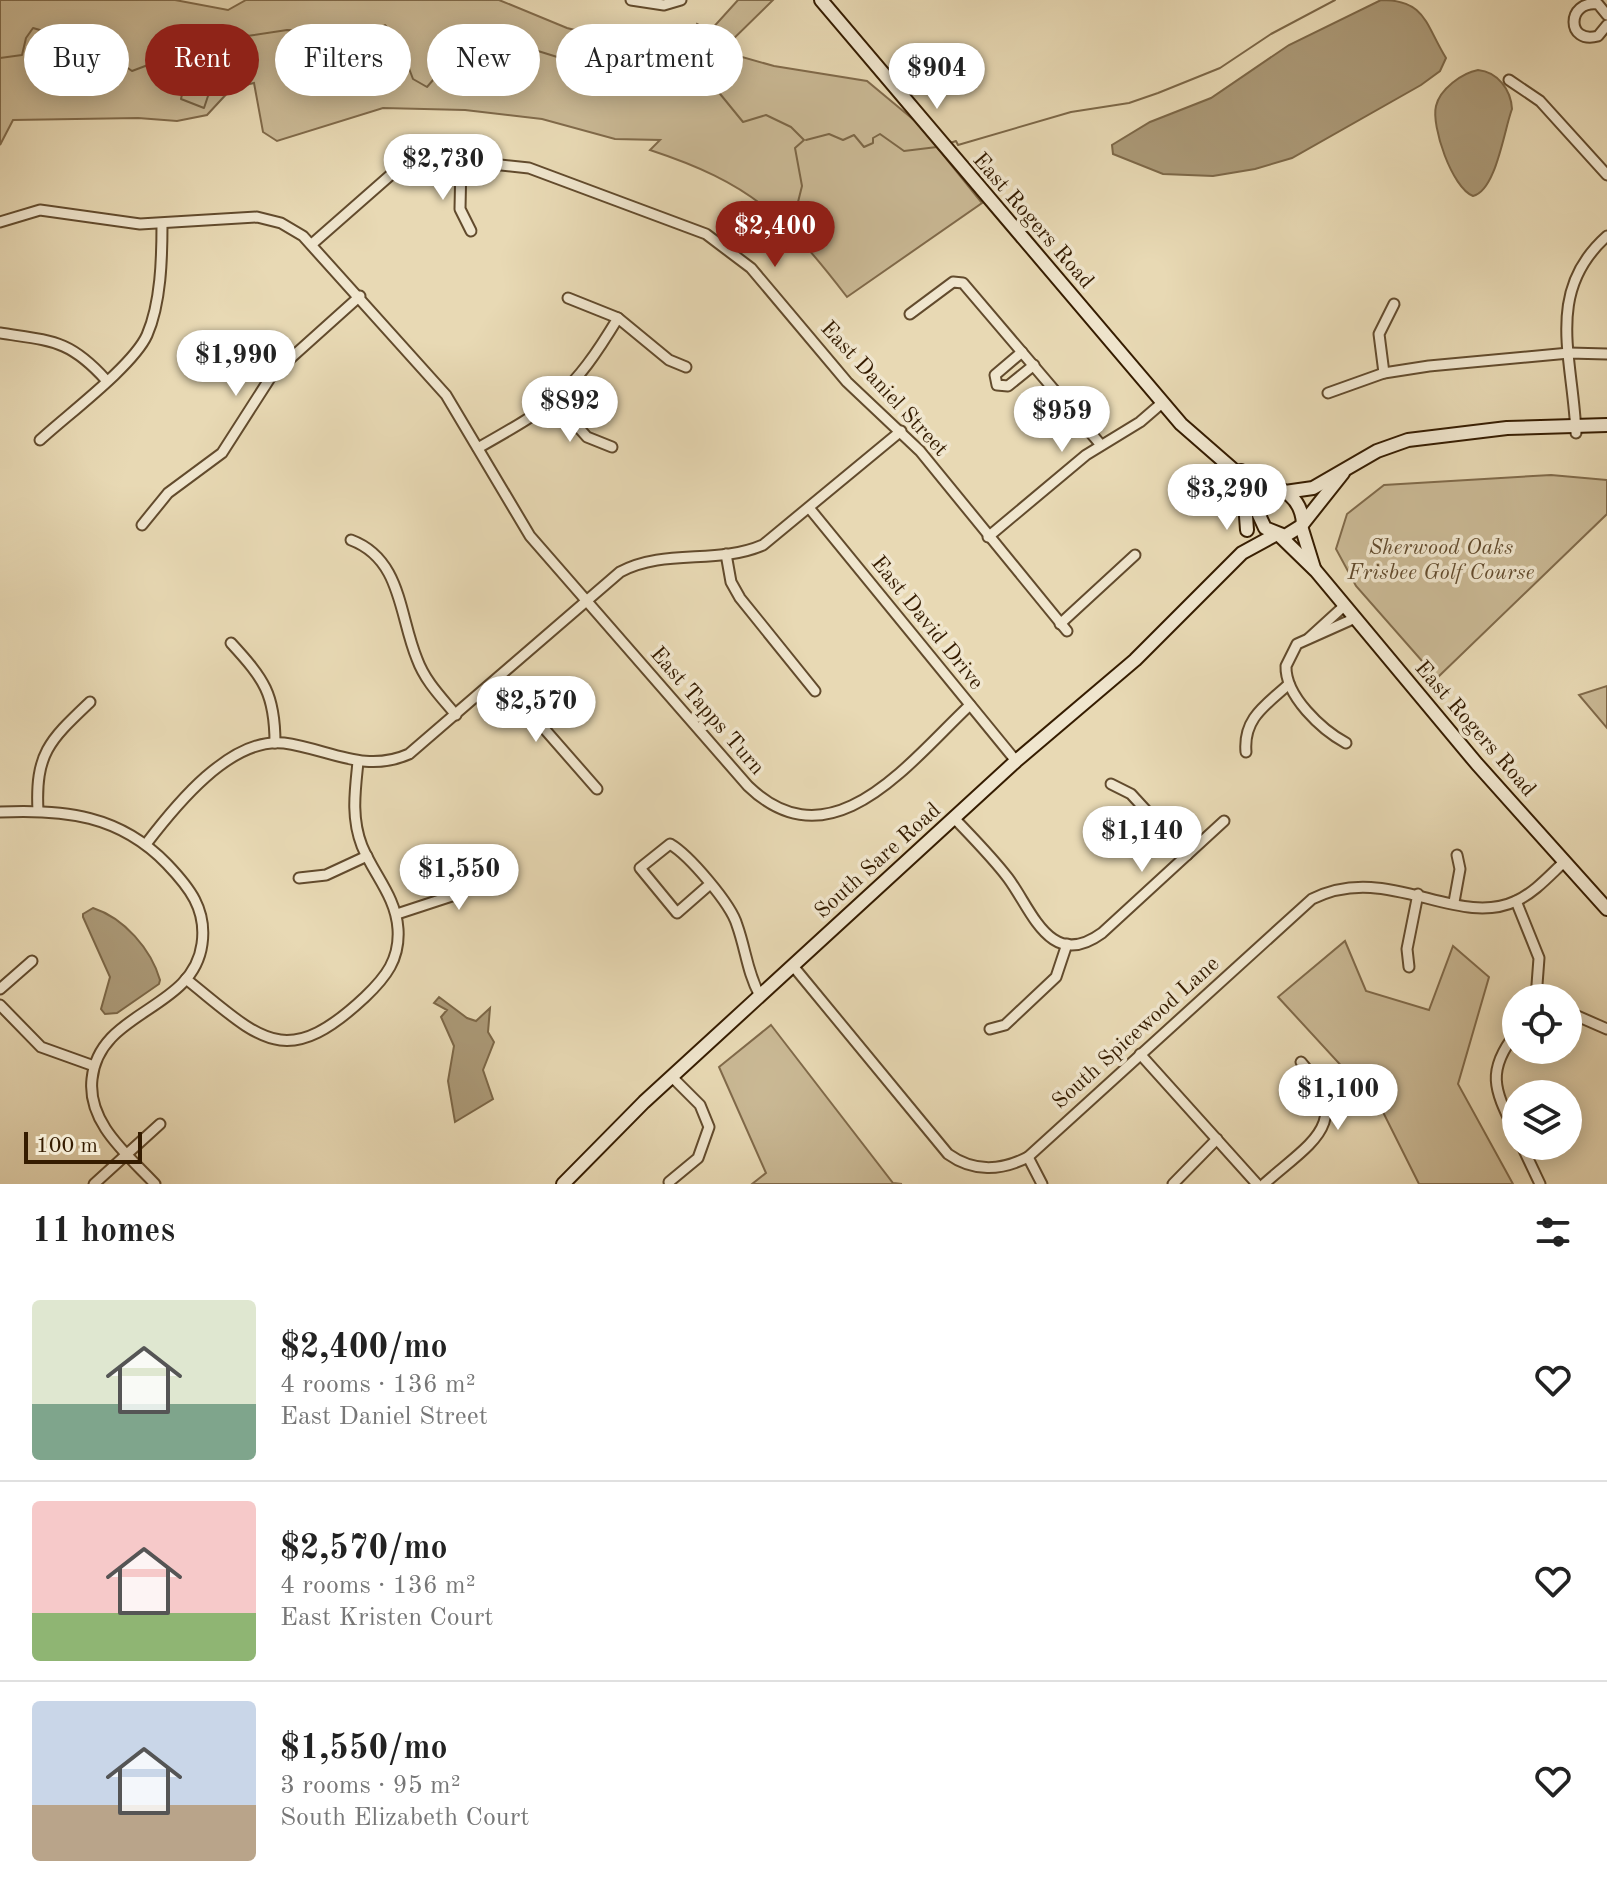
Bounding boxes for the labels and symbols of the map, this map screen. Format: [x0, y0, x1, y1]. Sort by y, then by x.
pin: $904 [890, 43, 984, 111]
pin: $2,730 [378, 134, 508, 202]
street label: East Rogers Road [968, 149, 1098, 293]
pin: $2,400 [710, 201, 840, 269]
street label: East Daniel Street [816, 317, 952, 461]
pin: $1,990 [171, 330, 301, 398]
pin: $892 [523, 376, 617, 444]
pin: $959 [1015, 386, 1109, 454]
pin: $3,290 [1162, 464, 1292, 532]
park label: Sherwood Oaks Frisbee Golf Course [1346, 537, 1535, 584]
street label: East David Drive [867, 552, 987, 694]
street label: East Tapps Turn [646, 643, 768, 779]
street label: East Rogers Road [1410, 657, 1540, 801]
pin: $2,570 [471, 676, 601, 744]
street label: South Sare Road [811, 799, 945, 923]
pin: $1,140 [1077, 806, 1207, 874]
pin: $1,550 [394, 844, 524, 912]
street label: South Spicewood Lane [1048, 953, 1224, 1113]
pin: $1,100 [1273, 1064, 1403, 1132]
scale bar [24, 1128, 142, 1164]

